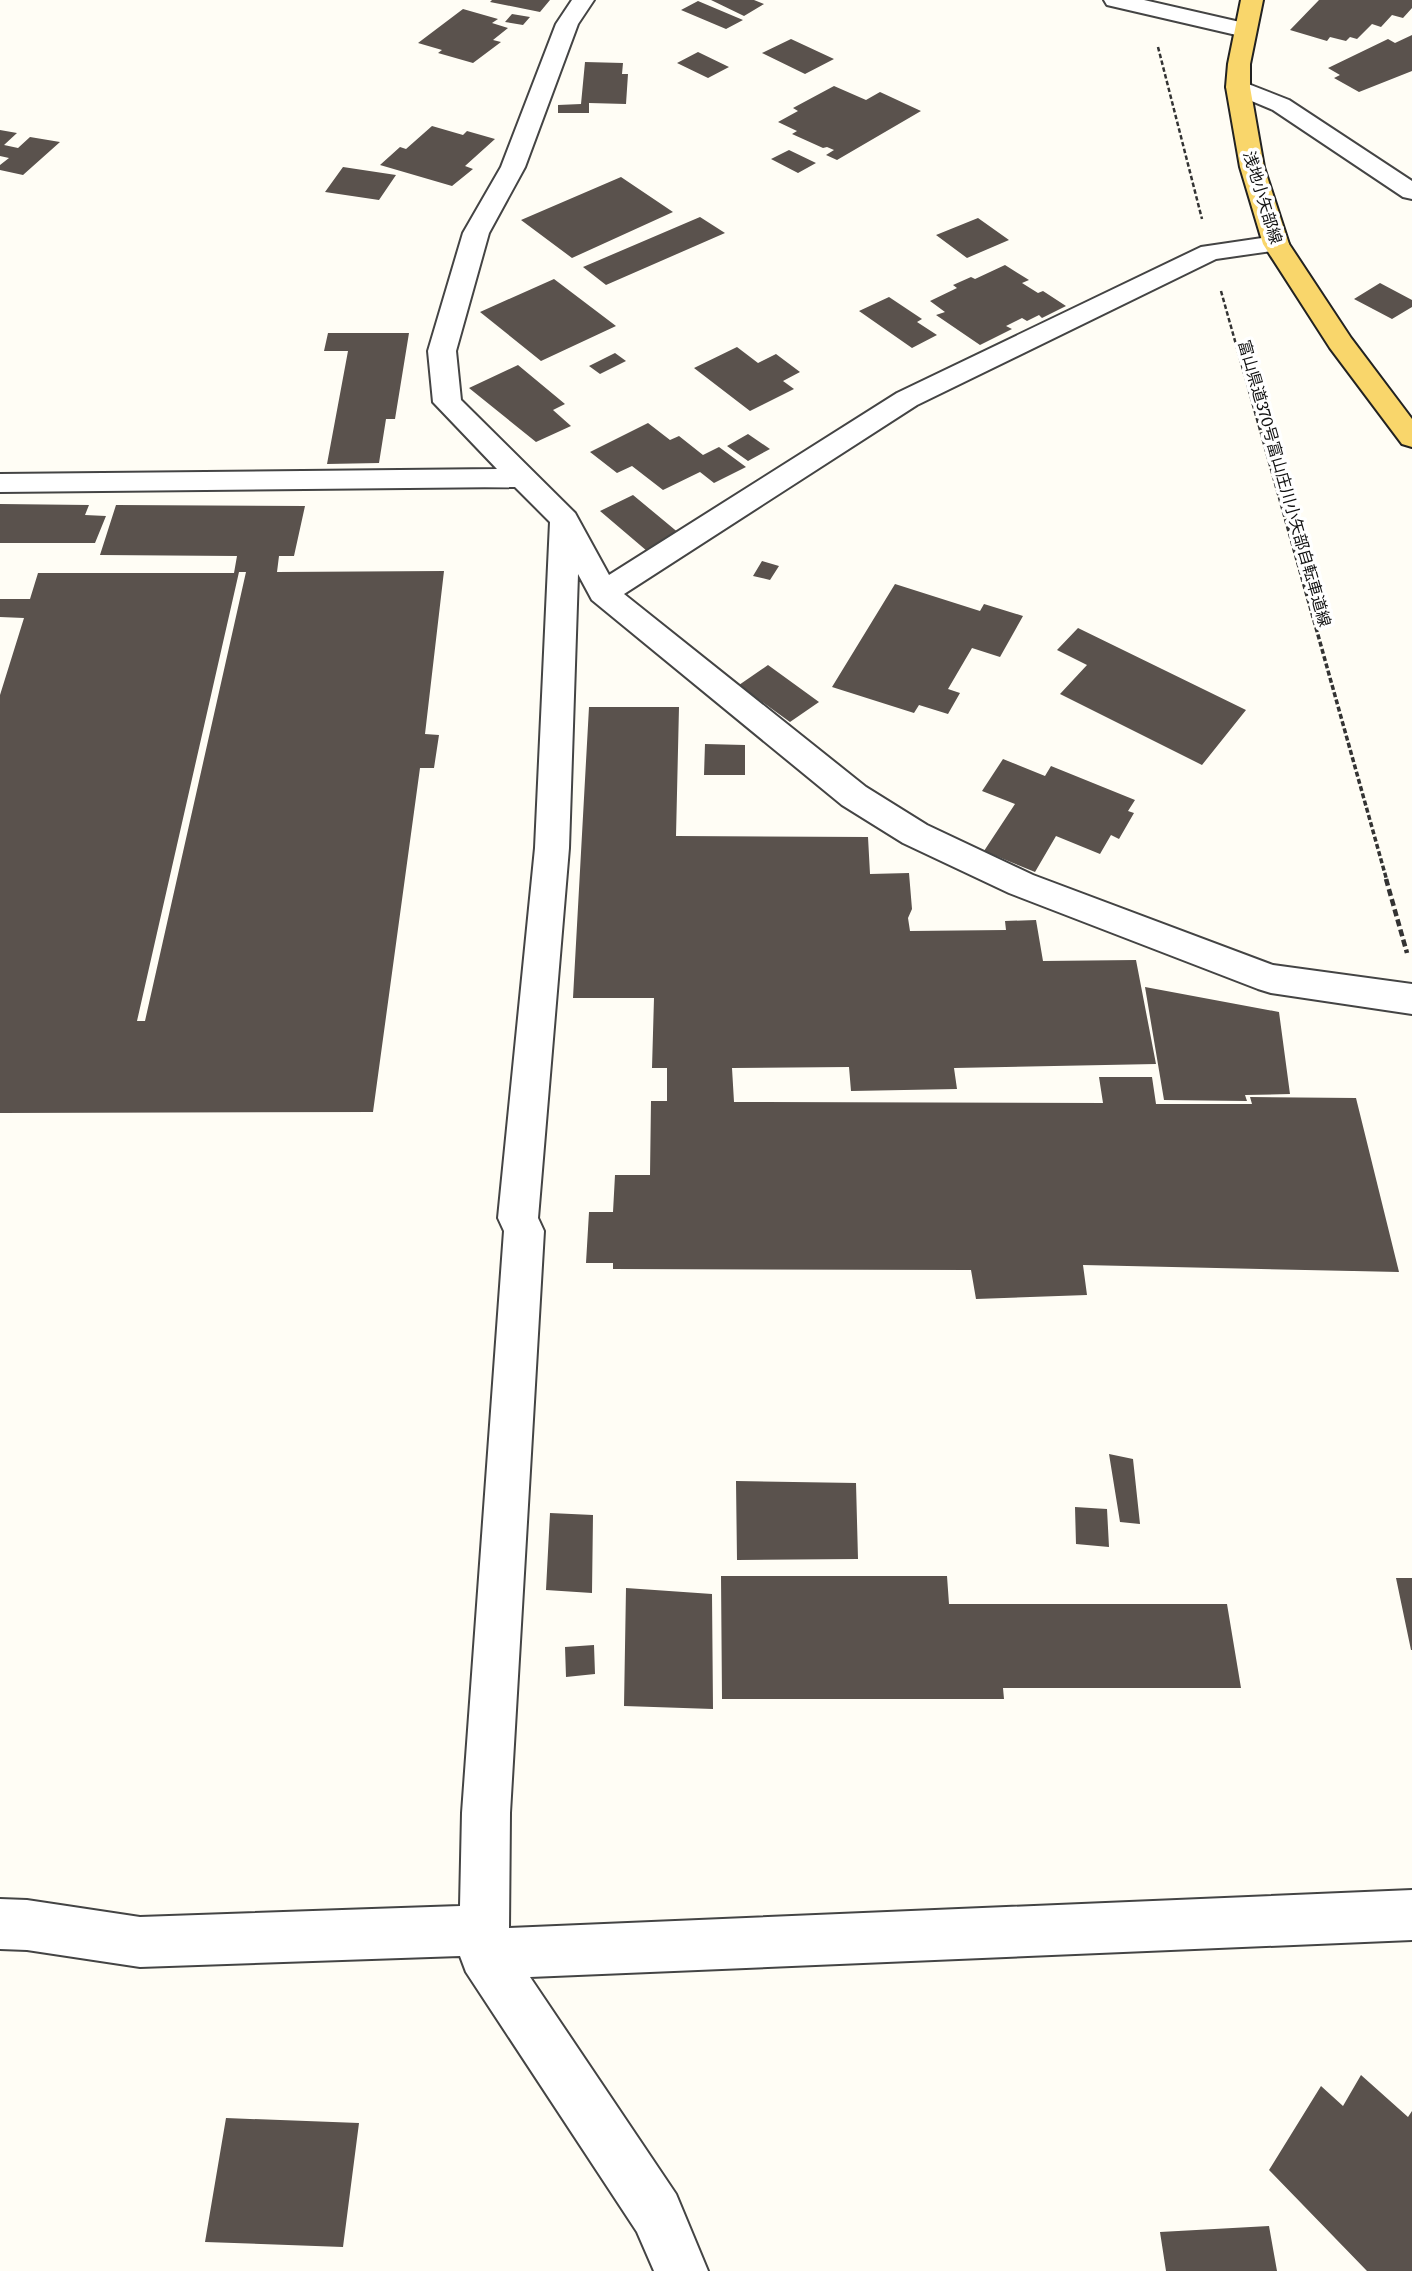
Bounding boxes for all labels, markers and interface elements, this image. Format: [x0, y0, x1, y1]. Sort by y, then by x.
street label: 浅地小矢部線 [1238, 148, 1290, 246]
street label: 富山県道370号富山庄川小矢部自転車道線 [1233, 337, 1339, 629]

